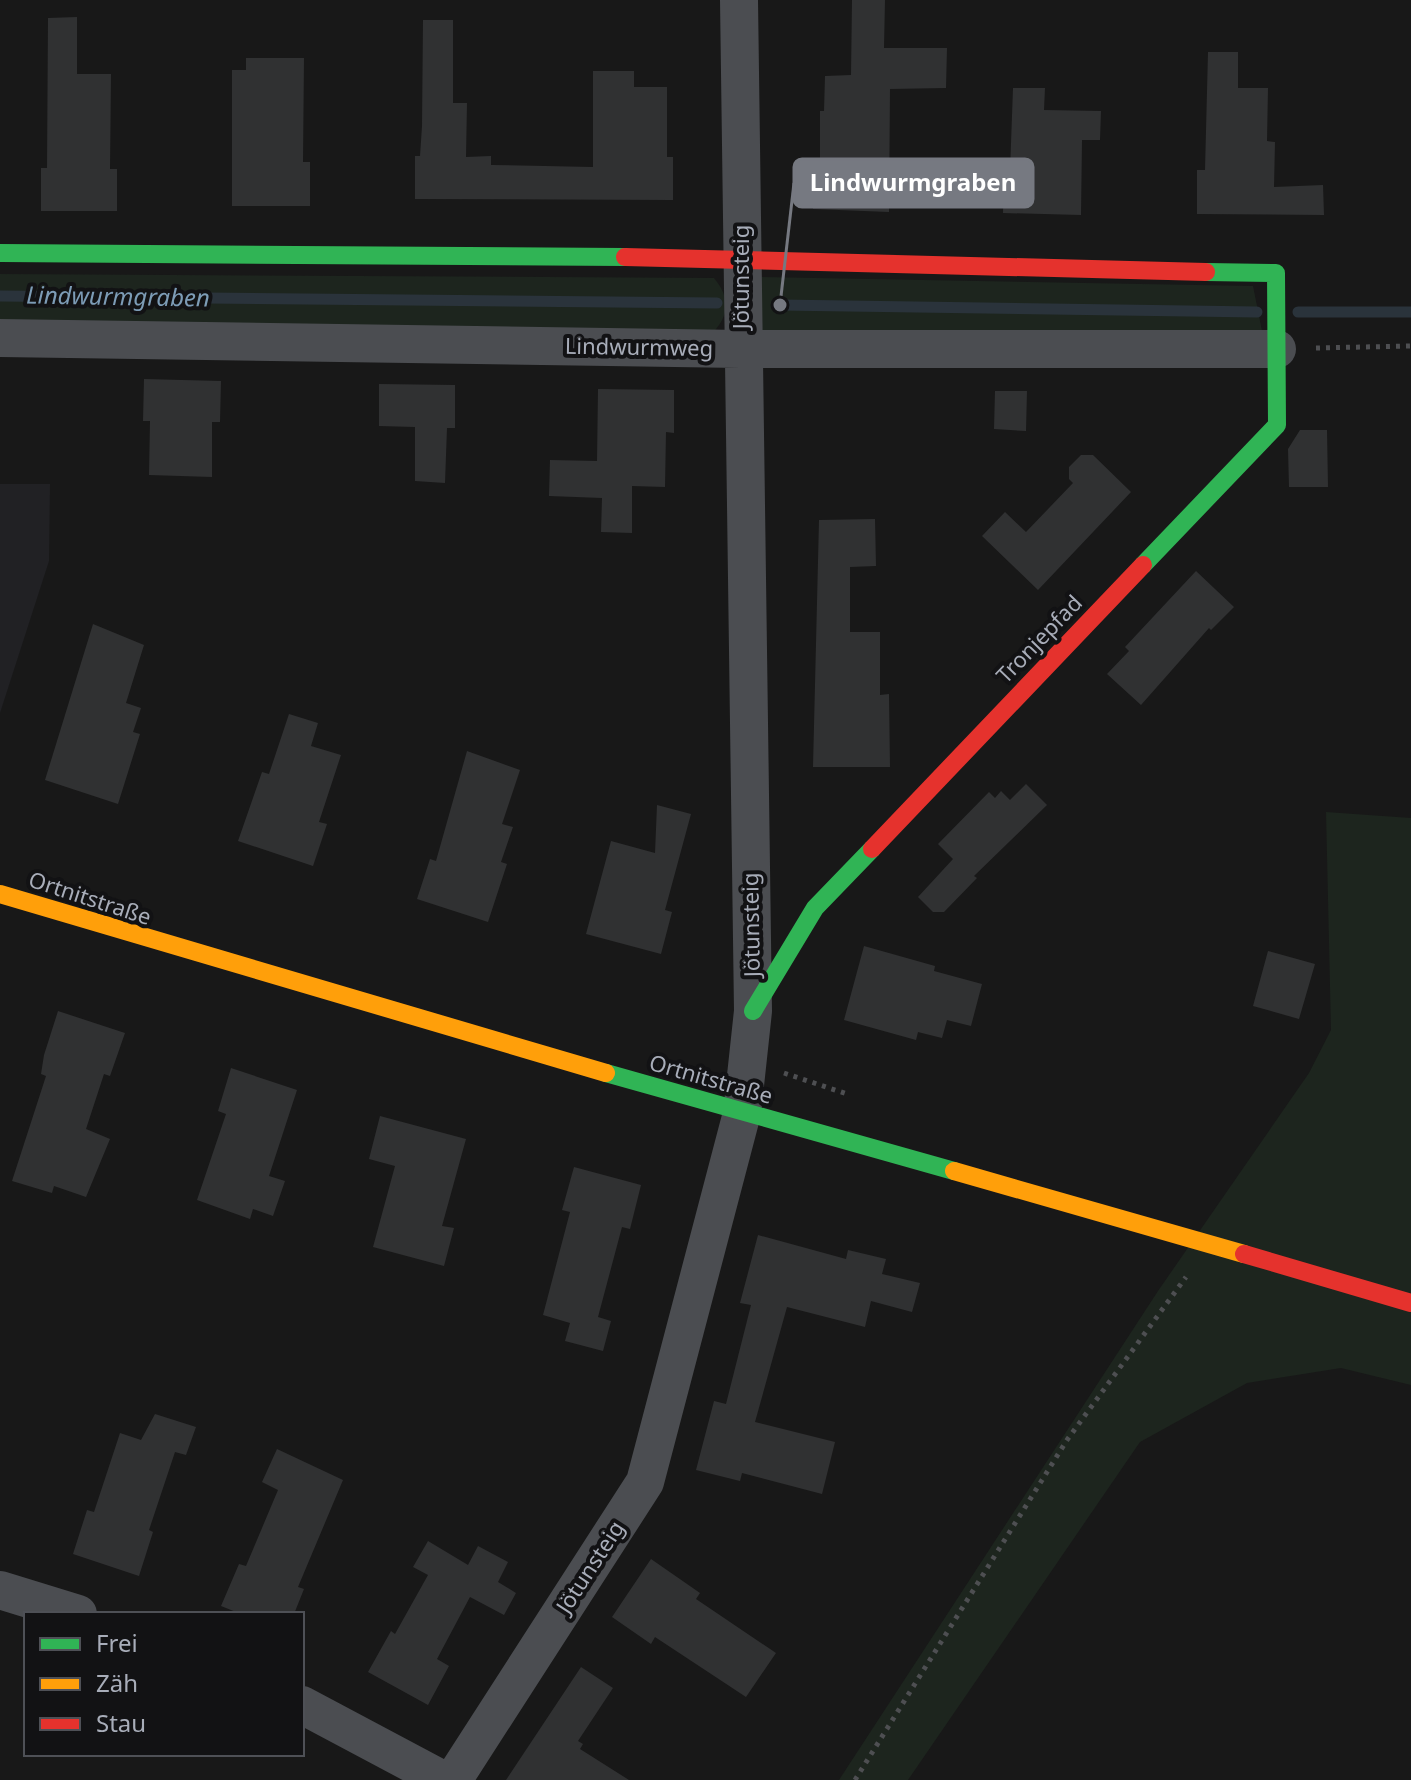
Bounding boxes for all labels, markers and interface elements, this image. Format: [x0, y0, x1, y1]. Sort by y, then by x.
callout: Lindwurmgraben [794, 159, 1033, 207]
text: Lindwurmgraben [810, 165, 1016, 198]
street label: Jötunsteig [725, 225, 755, 331]
water label: Lindwurmgraben [26, 277, 210, 314]
street label: Lindwurmweg [565, 330, 713, 362]
street label: Tronjepfad [989, 588, 1088, 689]
street label: Ortnitstraße [25, 863, 155, 931]
street label: Jötunsteig [734, 872, 766, 980]
street label: Ortnitstraße [646, 1046, 777, 1110]
street label: Jötunsteig [547, 1514, 630, 1620]
legend [24, 1612, 304, 1756]
text: Frei [96, 1626, 138, 1659]
text: Zäh [96, 1666, 138, 1699]
text: Stau [96, 1706, 146, 1739]

